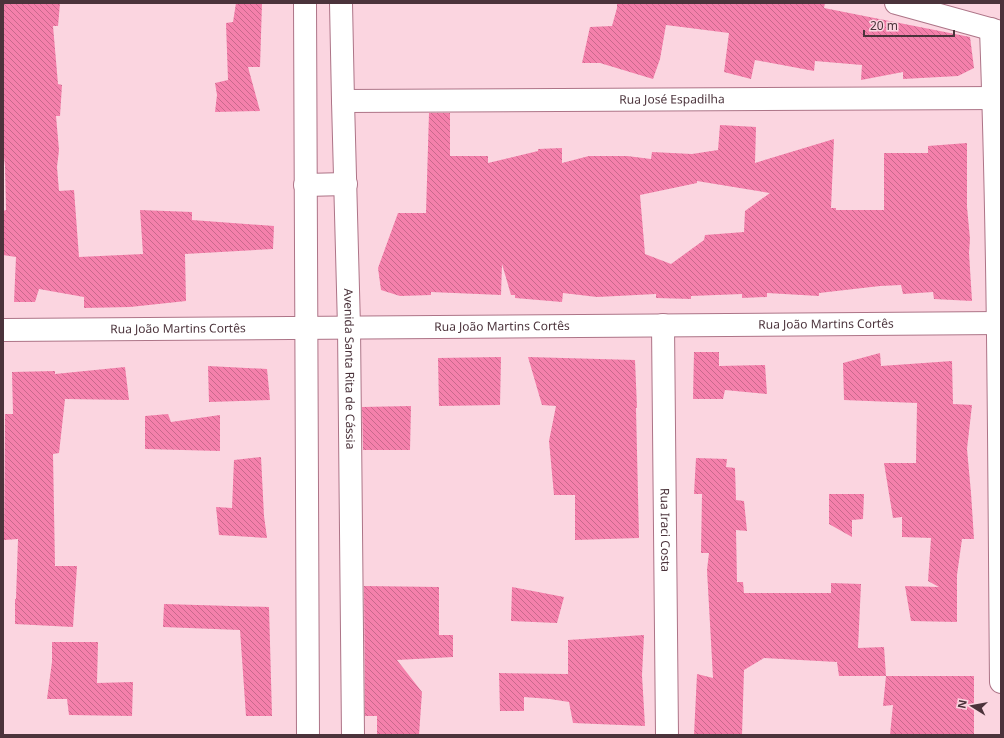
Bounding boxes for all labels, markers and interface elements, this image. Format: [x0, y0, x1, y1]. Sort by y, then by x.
scale bar [864, 12, 954, 38]
text: 20 m [870, 17, 898, 34]
street label: Rua José Espadilha [619, 90, 725, 108]
street label: Avenida Santa Rita de Cássia [340, 288, 359, 449]
street label: Rua João Martins Cortês [758, 315, 894, 333]
street label: Rua João Martins Cortês [434, 317, 570, 335]
street label: Rua João Martins Cortês [110, 319, 246, 337]
street label: Rua Iraci Costa [657, 488, 674, 572]
north arrow [952, 686, 992, 726]
text: N [953, 698, 970, 710]

